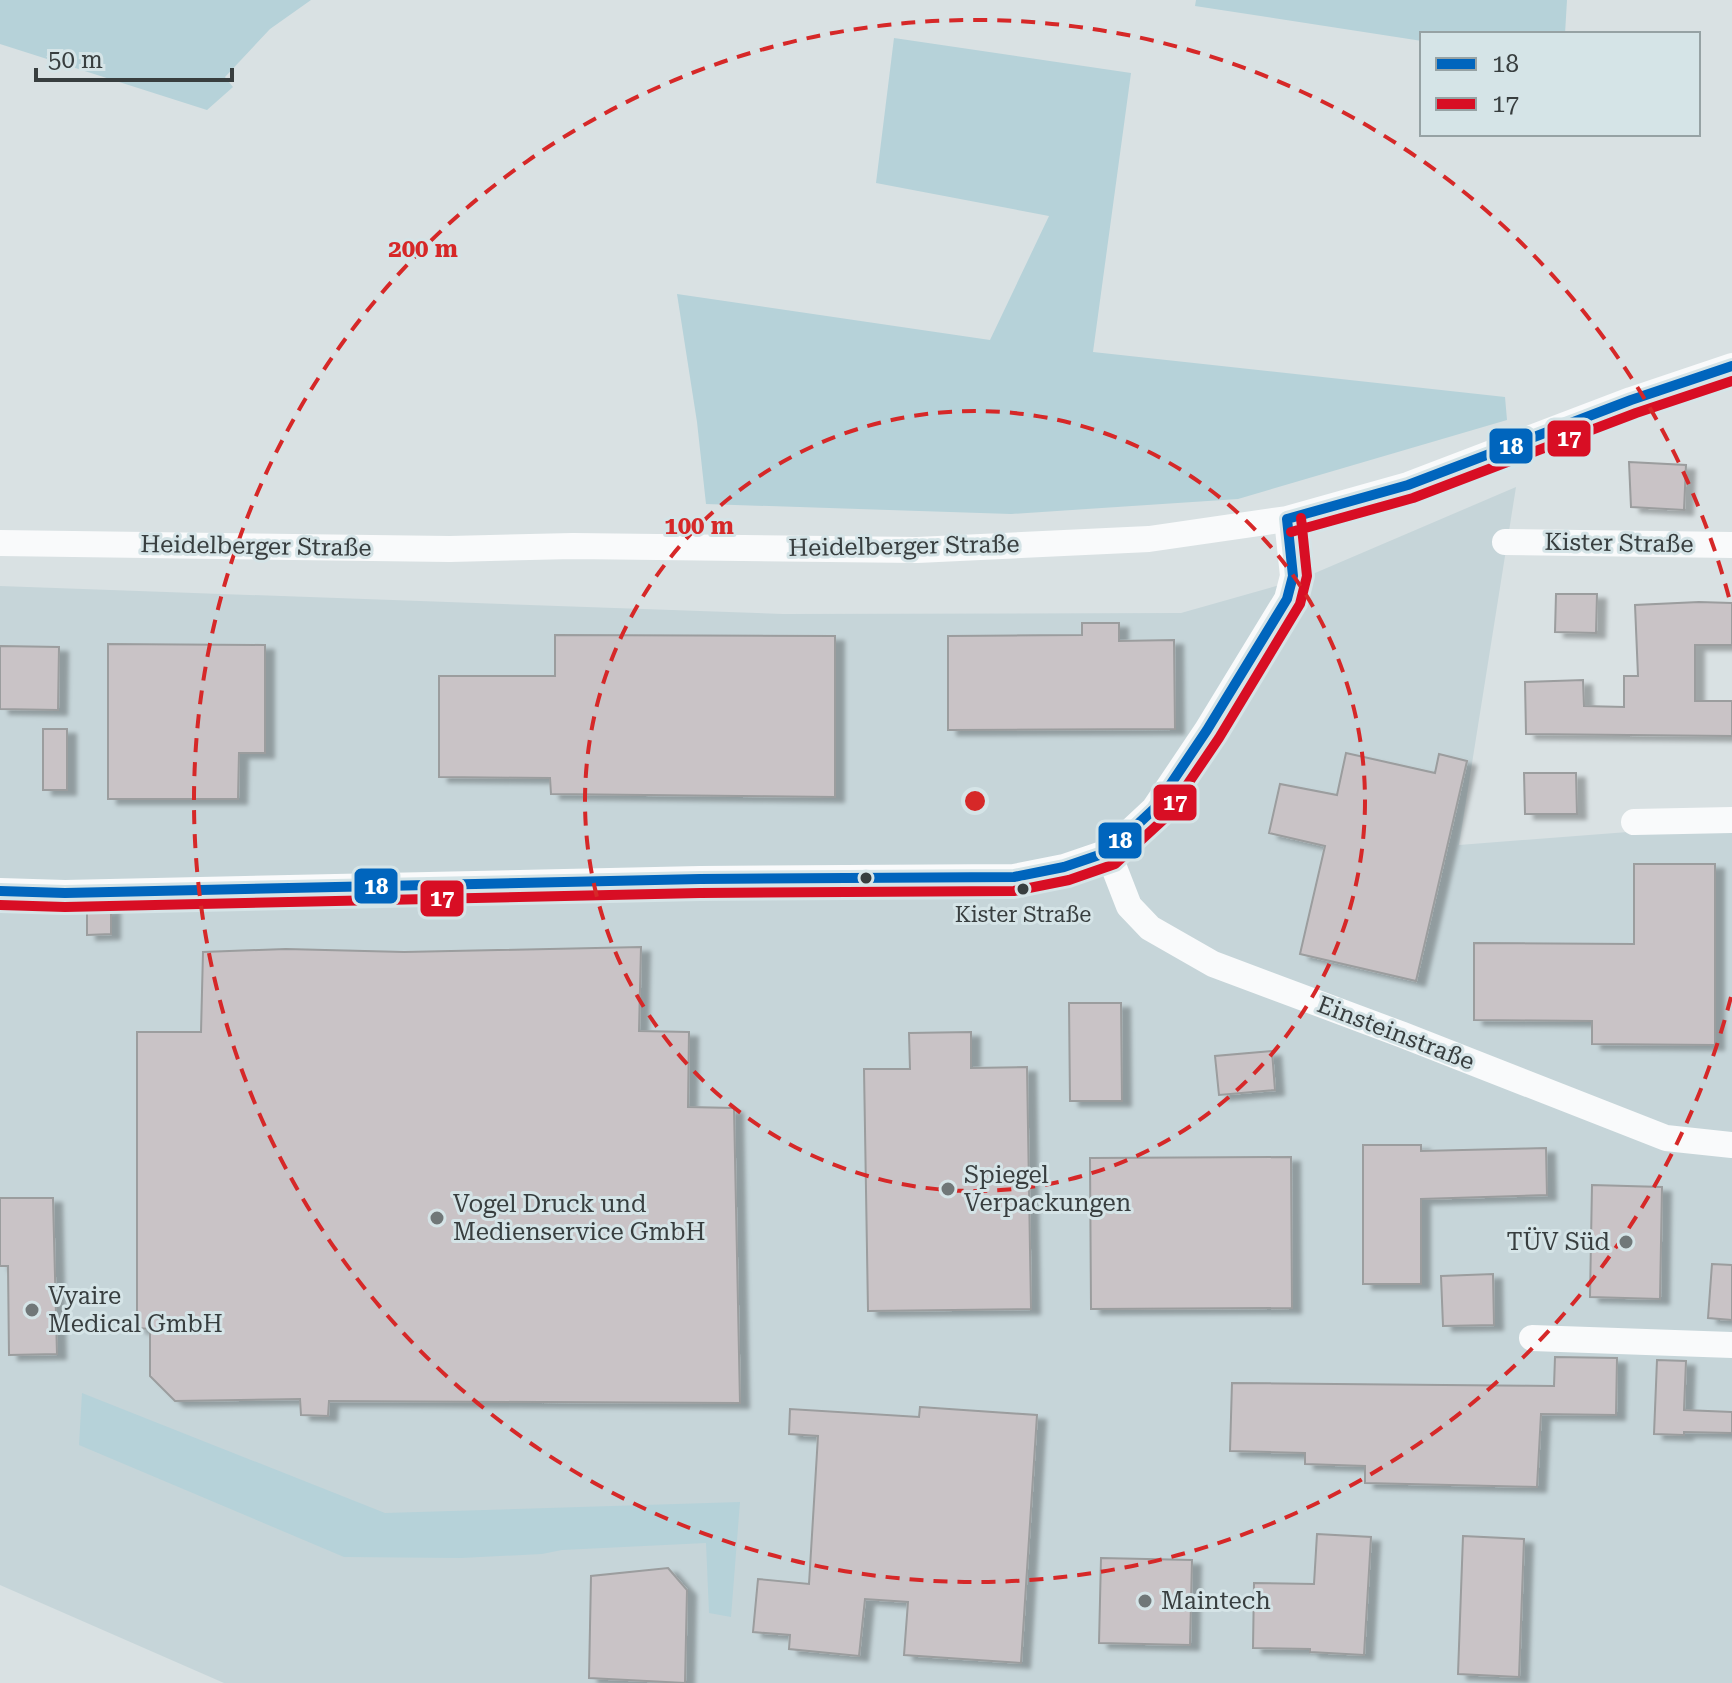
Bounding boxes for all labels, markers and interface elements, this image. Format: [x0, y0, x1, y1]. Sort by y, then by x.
scale bar [36, 32, 232, 82]
legend [1420, 32, 1700, 136]
text: 50 m [48, 46, 103, 74]
text: 18 [1492, 50, 1519, 78]
text: 17 [1492, 90, 1519, 118]
text: 200 m [388, 235, 458, 263]
line badge: 17 [1546, 419, 1592, 458]
text: 17 [1557, 426, 1581, 451]
line badge: 18 [1488, 427, 1534, 465]
text: 18 [1499, 434, 1523, 459]
text: 100 m [664, 512, 734, 540]
street label: Kister Straße [1544, 528, 1694, 558]
street label: Heidelberger Straße [140, 530, 372, 562]
street label: Heidelberger Straße [788, 530, 1020, 562]
line badge: 17 [1152, 783, 1198, 822]
centre of rings [961, 787, 989, 815]
text: 17 [1163, 790, 1187, 815]
line badge: 18 [1097, 821, 1143, 860]
text: 18 [1108, 828, 1132, 853]
line badge: 18 [353, 867, 399, 905]
unlabelled marker [858, 870, 874, 886]
text: 18 [364, 874, 388, 899]
line badge: 17 [419, 879, 465, 918]
marker: Kister Straße [1015, 881, 1031, 897]
text: 17 [430, 886, 454, 911]
place label: Kister Straße [955, 902, 1091, 927]
street label: Einsteinstraße [1313, 990, 1479, 1076]
place label: Spiegel Verpackungen [964, 1161, 1131, 1217]
marker: Spiegel Verpackungen [939, 1180, 957, 1198]
place label: Vogel Druck und Medienservice GmbH [453, 1190, 705, 1246]
marker: Vogel Druck und Medienservice GmbH [428, 1209, 446, 1227]
place label: TÜV Süd [1506, 1227, 1610, 1256]
marker: TÜV Süd [1617, 1233, 1635, 1251]
place label: Vyaire Medical GmbH [48, 1282, 223, 1338]
marker: Vyaire Medical GmbH [23, 1301, 41, 1319]
place label: Maintech [1161, 1587, 1271, 1615]
marker: Maintech [1136, 1592, 1154, 1610]

